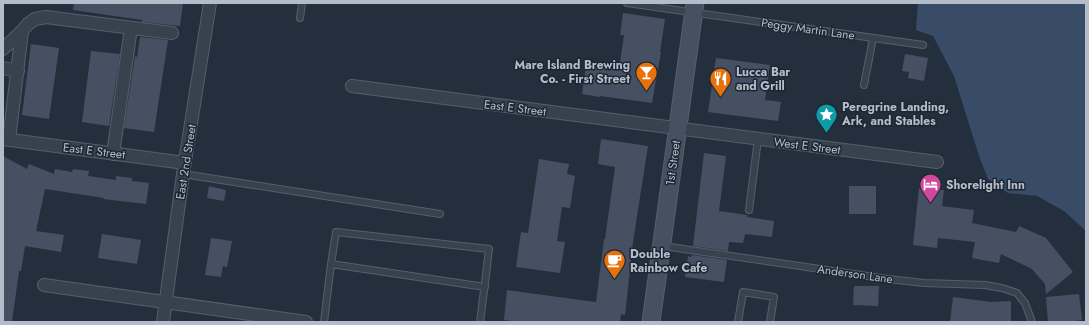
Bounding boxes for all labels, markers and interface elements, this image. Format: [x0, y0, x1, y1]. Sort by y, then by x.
street label: Peggy Martin Lane [760, 14, 856, 44]
place label: Mare Island Brewing Co. - First Street [515, 56, 630, 88]
bar icon: Mare Island Brewing Co. - First Street [633, 59, 659, 92]
place label: Lucca Bar and Grill [736, 63, 790, 95]
restaurant icon: Lucca Bar and Grill [707, 66, 733, 99]
street label: East E Street [483, 95, 547, 121]
place label: Peregrine Landing, Ark, and Stables [841, 98, 949, 130]
place icon: Peregrine Landing, Ark, and Stables [813, 101, 839, 134]
street label: East 2nd Street [171, 123, 201, 201]
street label: West E Street [773, 133, 842, 159]
street label: East E Street [62, 138, 126, 164]
street label: 1st Street [661, 139, 685, 187]
hotel icon: Shorelight Inn [917, 172, 943, 205]
place label: Shorelight Inn [946, 176, 1025, 194]
place label: Double Rainbow Cafe [630, 245, 707, 277]
cafe icon: Double Rainbow Cafe [602, 248, 628, 281]
street label: Anderson Lane [816, 260, 894, 288]

